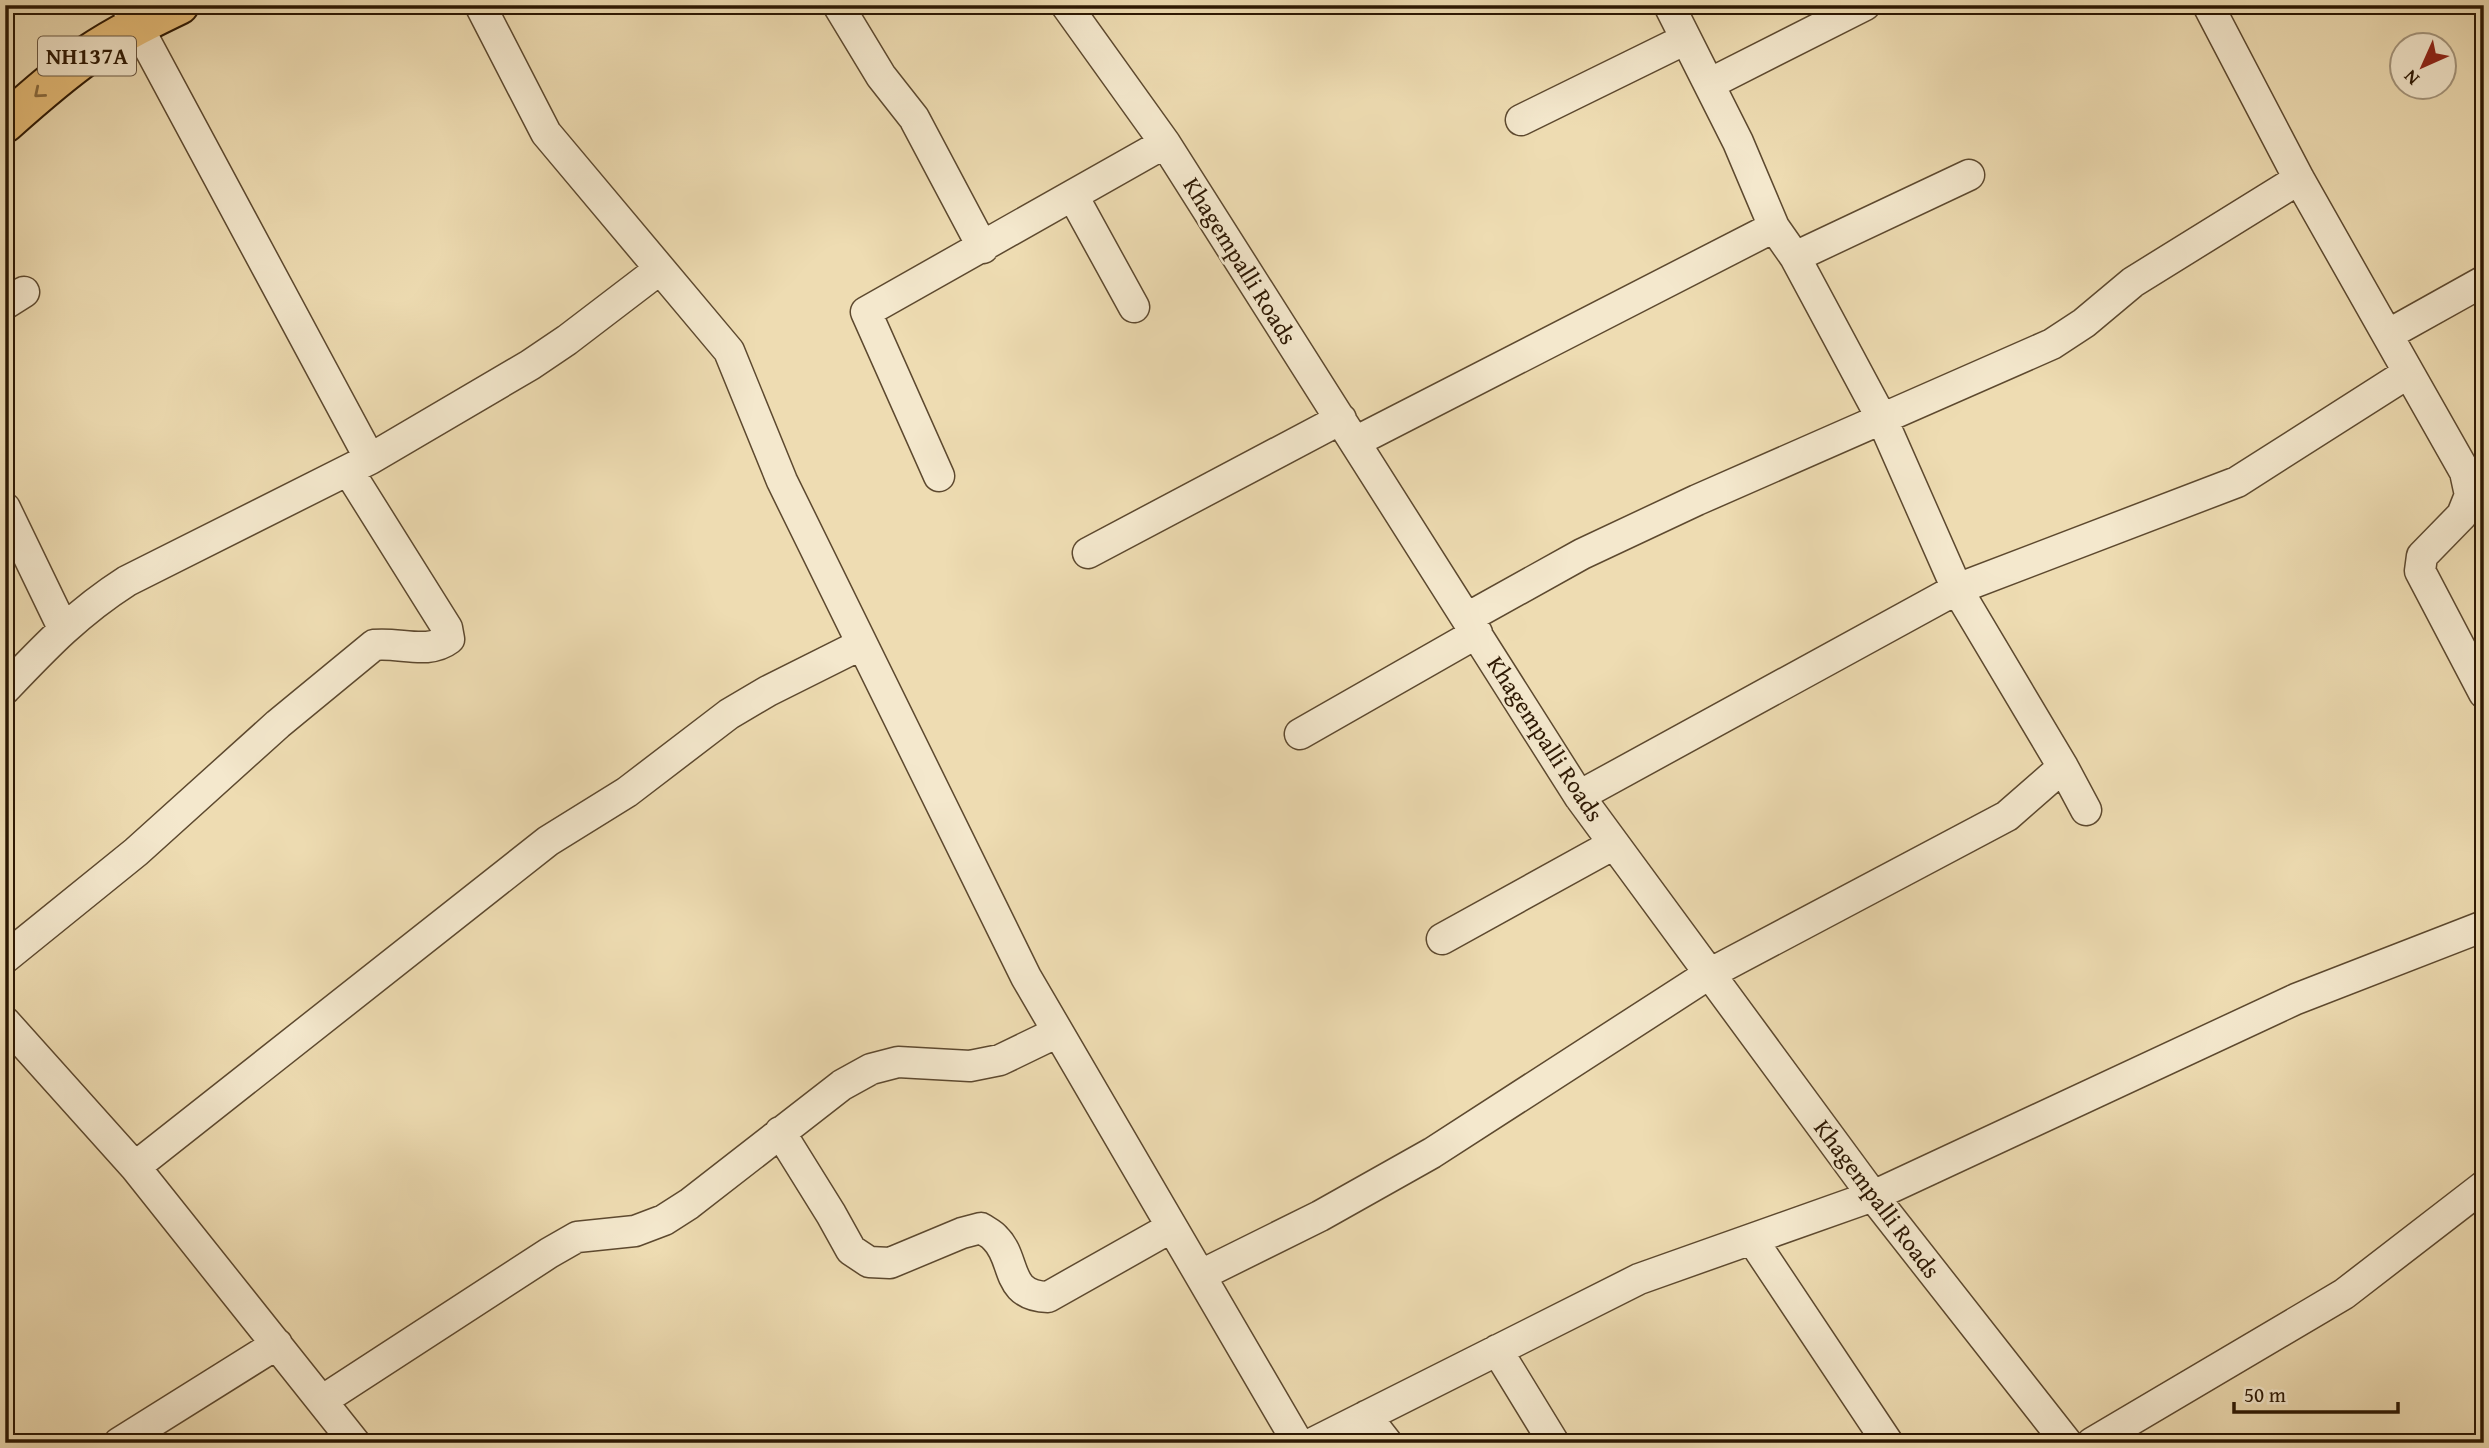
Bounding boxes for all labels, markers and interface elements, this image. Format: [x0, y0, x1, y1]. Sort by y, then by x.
north arrow [2388, 32, 2458, 102]
road number: NH137A [38, 36, 136, 76]
text: N [2396, 63, 2425, 92]
one-way arrow [34, 85, 47, 97]
street label: Khagempalli Roads [1175, 170, 1306, 351]
street label: Khagempalli Roads [1479, 649, 1612, 829]
street label: Khagempalli Roads [1806, 1112, 1949, 1286]
scale bar [2234, 1371, 2398, 1415]
text: 50 m [2244, 1379, 2286, 1410]

